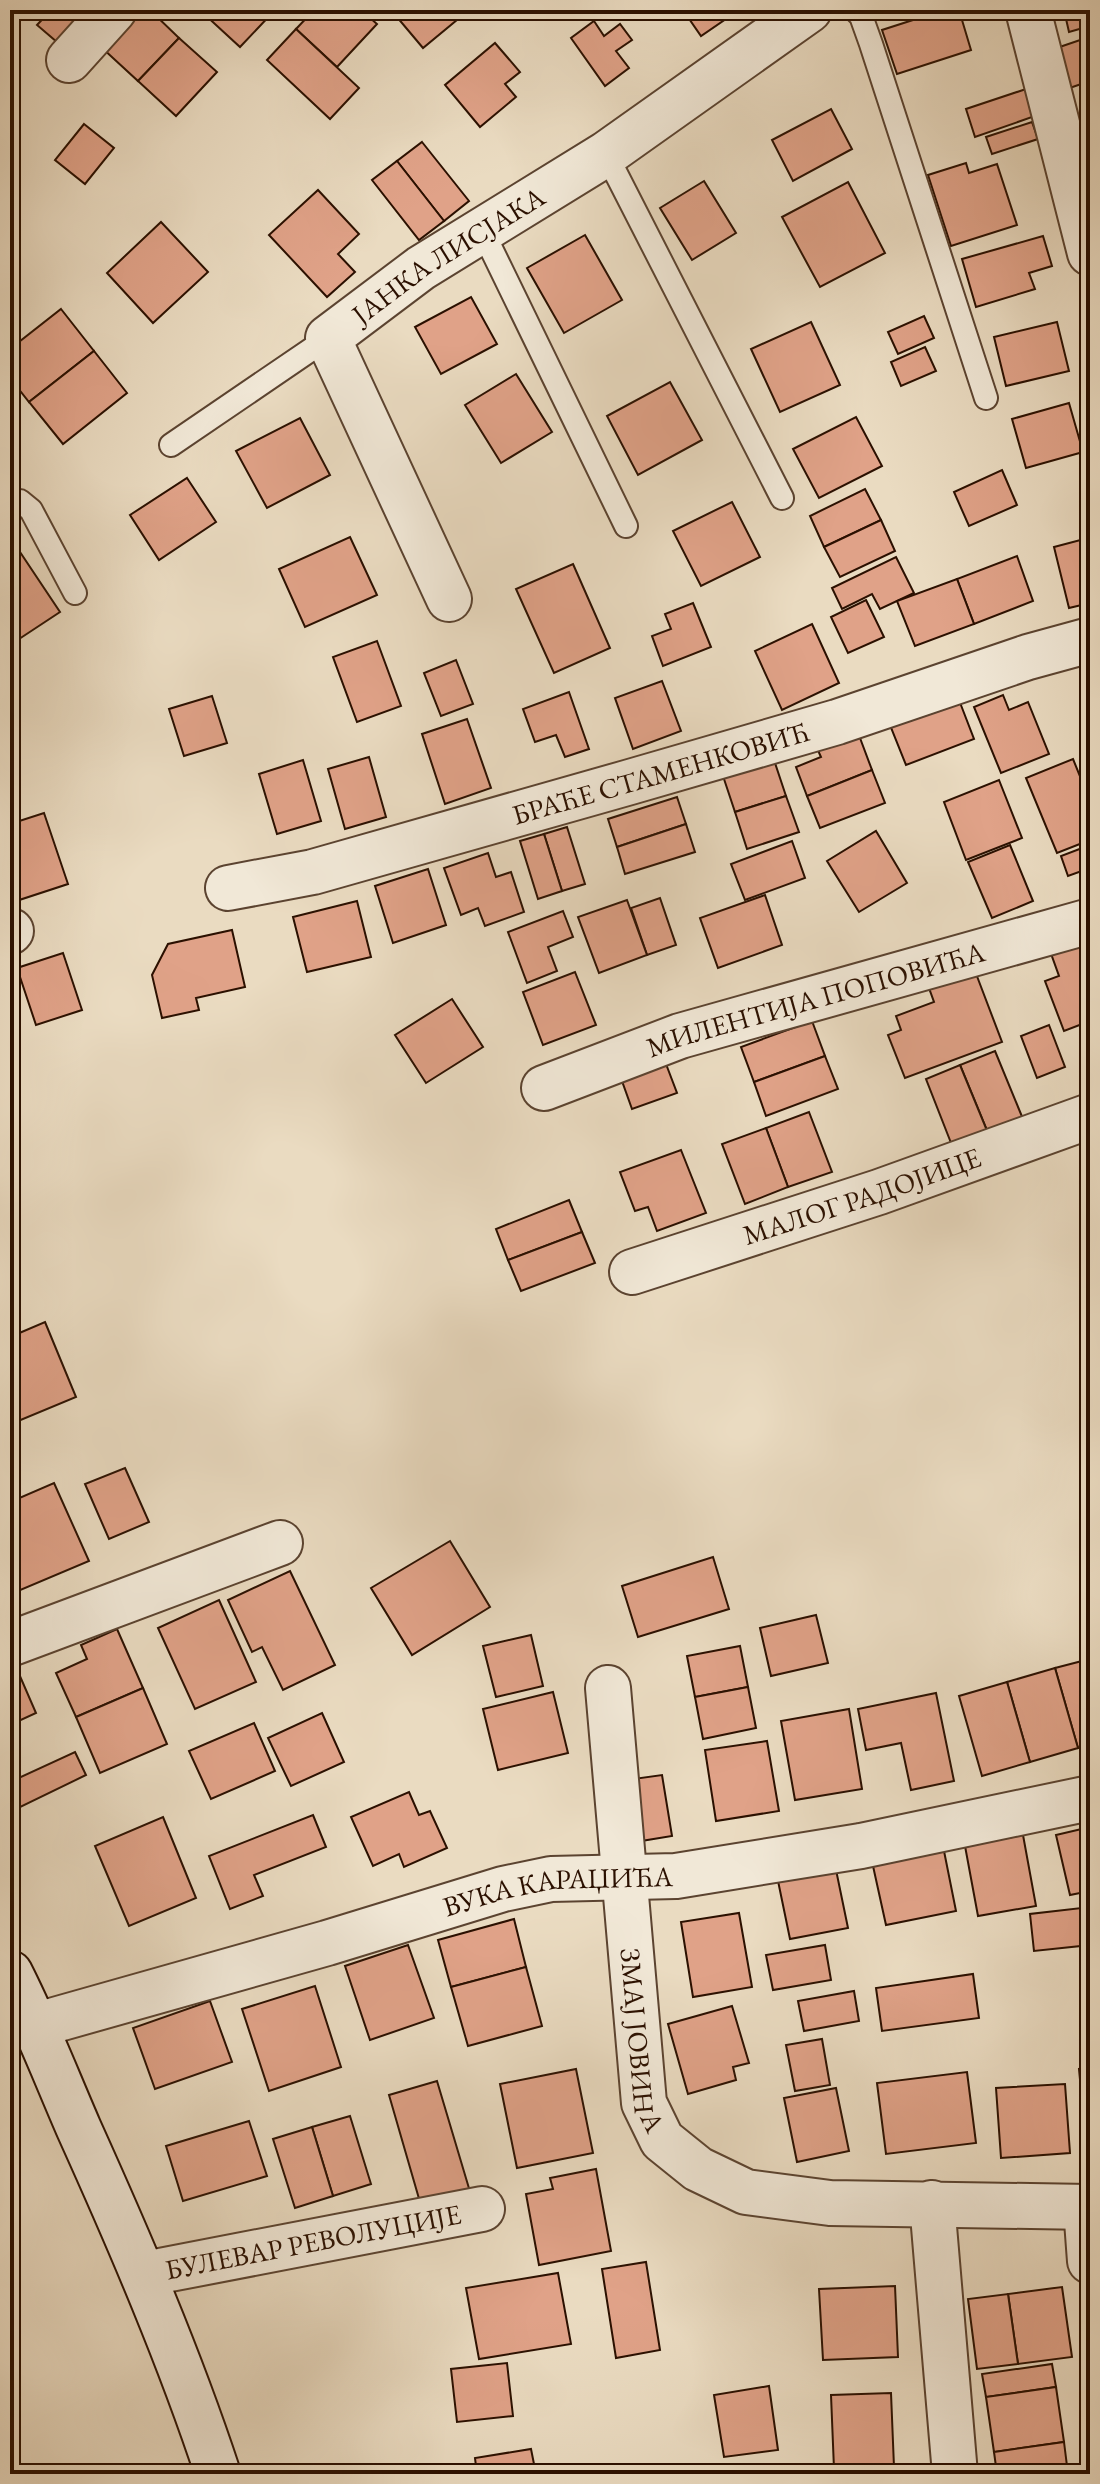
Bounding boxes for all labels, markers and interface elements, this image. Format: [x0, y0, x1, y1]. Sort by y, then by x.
street label: ЈАНКА ЛИСЈАКА [343, 178, 552, 333]
street label: БРАЋЕ СТАМЕНКОВИЋ [508, 713, 813, 833]
street label: МИЛЕНТИЈА ПОПОВИЋА [641, 933, 989, 1065]
street label: МАЛОГ РАДОЈИЦЕ [738, 1139, 986, 1253]
street label: ВУКА КАРАЏИЋА [438, 1858, 674, 1924]
street label: ЗМАЈ ЈОВИНА [613, 1946, 674, 2139]
street label: БУЛЕВАР РЕВОЛУЦИЈЕ [162, 2195, 464, 2288]

